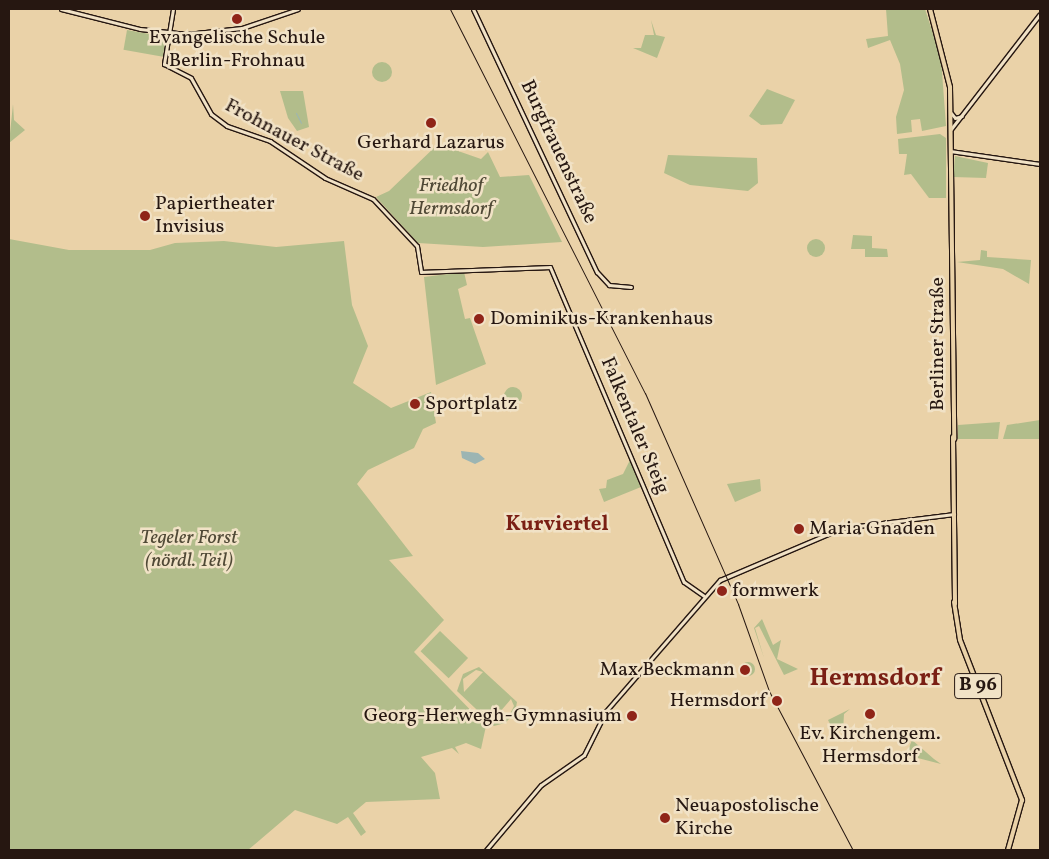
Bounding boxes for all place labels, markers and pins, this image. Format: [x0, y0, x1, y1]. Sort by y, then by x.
marker: Evangelische Schule Berlin-Frohnau [231, 13, 243, 25]
place label: Evangelische Schule Berlin-Frohnau [149, 27, 325, 74]
marker: Gerhard Lazarus [425, 117, 437, 129]
place label: Gerhard Lazarus [357, 131, 505, 155]
place label: Papiertheater Invisius [155, 193, 275, 240]
marker: Papiertheater Invisius [139, 210, 151, 222]
place label: Dominikus-Krankenhaus [490, 307, 713, 331]
marker: Dominikus-Krankenhaus [472, 312, 486, 326]
place label: Sportplatz [425, 392, 517, 416]
marker: Sportplatz [409, 398, 421, 410]
place label: Maria Gnaden [809, 517, 935, 541]
marker: Maria Gnaden [793, 523, 805, 535]
place label: formwerk [732, 579, 819, 603]
marker: formwerk [716, 585, 728, 597]
place label: Max Beckmann [599, 658, 735, 682]
marker: Max Beckmann [739, 664, 751, 676]
place label: Hermsdorf [670, 689, 766, 713]
marker: Hermsdorf [770, 694, 784, 708]
place label: Georg-Herwegh-Gymnasium [364, 704, 622, 728]
marker: Ev. Kirchengem. Hermsdorf [864, 708, 876, 720]
marker: Georg-Herwegh-Gymnasium [626, 710, 638, 722]
place label: Ev. Kirchengem. Hermsdorf [799, 722, 941, 769]
place label: Neuapostolische Kirche [675, 794, 819, 841]
marker: Neuapostolische Kirche [659, 812, 671, 824]

